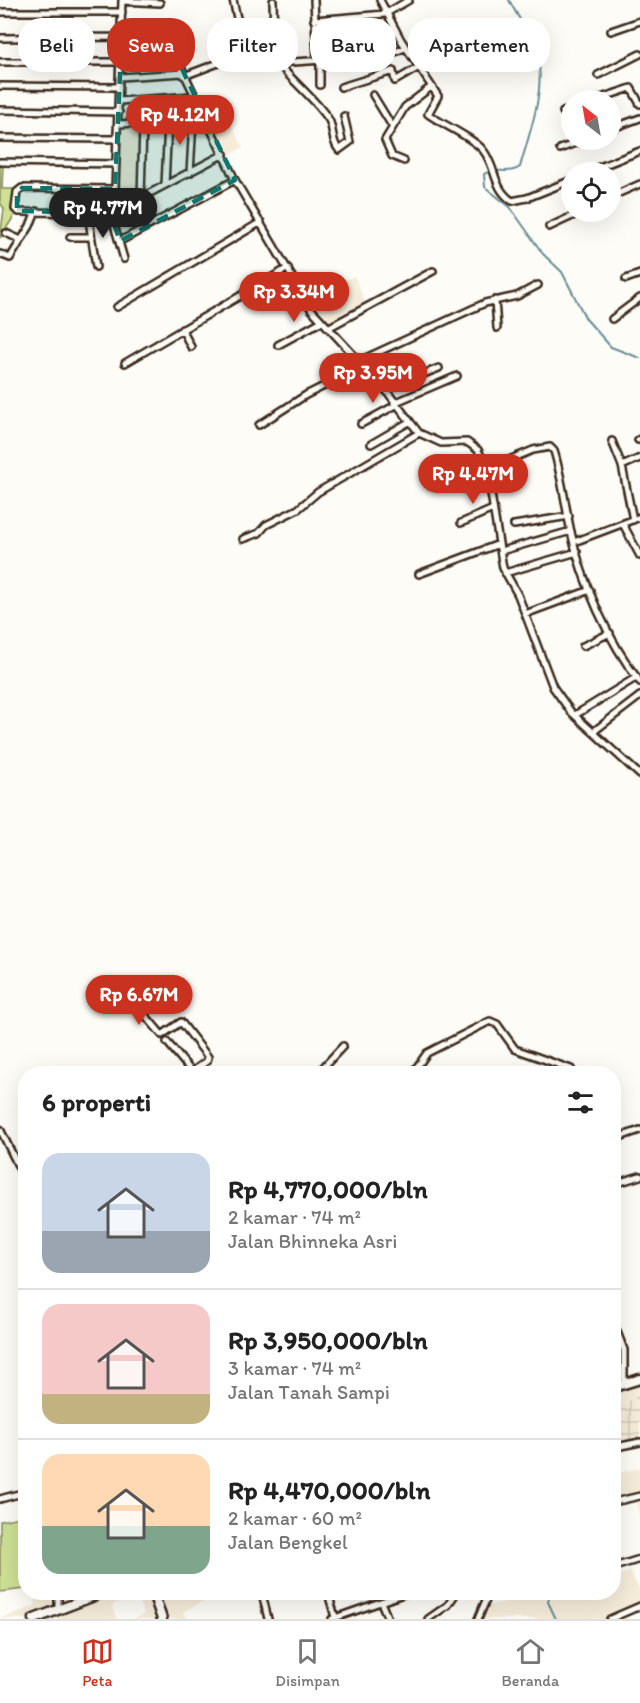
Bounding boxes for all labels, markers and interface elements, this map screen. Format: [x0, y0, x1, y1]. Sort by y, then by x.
chip: Beli [18, 18, 95, 72]
chip: Sewa [107, 18, 195, 72]
chip: Filter [207, 18, 298, 72]
chip: Baru [310, 18, 396, 72]
chip: Apartemen [408, 18, 550, 72]
north arrow [561, 90, 621, 150]
map controls [561, 90, 621, 222]
pin: Rp 4.12M [118, 95, 242, 146]
text: Rp 4.12M [140, 102, 220, 126]
button: locate [561, 162, 621, 222]
pin: Rp 4.77M [41, 188, 165, 239]
text: Rp 4.77M [63, 195, 143, 219]
pin: Rp 3.34M [232, 272, 356, 323]
text: Rp 3.34M [253, 279, 335, 303]
pin: Rp 3.95M [311, 353, 435, 404]
text: Rp 3.95M [333, 360, 413, 384]
pin: Rp 4.47M [411, 454, 535, 505]
text: Rp 4.47M [432, 461, 514, 485]
pin: Rp 6.67M [77, 975, 201, 1026]
text: Rp 6.67M [100, 982, 178, 1006]
text: 6 properti [42, 1086, 151, 1118]
icon: filters [564, 1086, 597, 1119]
text: Rp 4,770,000/bln [228, 1173, 428, 1205]
icon: home [90, 1177, 162, 1249]
text: 2 kamar · 74 m² [228, 1205, 361, 1229]
text: Jalan Bhinneka Asri [228, 1229, 397, 1253]
text: Rp 3,950,000/bln [228, 1324, 428, 1356]
icon: home [90, 1328, 162, 1400]
text: 3 kamar · 74 m² [228, 1356, 361, 1380]
text: Jalan Tanah Sampi [228, 1380, 390, 1404]
text: Rp 4,470,000/bln [228, 1474, 430, 1506]
icon: home [90, 1478, 162, 1550]
text: 2 kamar · 60 m² [228, 1506, 362, 1530]
text: Jalan Bengkel [228, 1530, 348, 1554]
tab: Peta [81, 1635, 114, 1690]
tab: Disimpan [275, 1635, 340, 1690]
tab: Beranda [501, 1635, 559, 1690]

